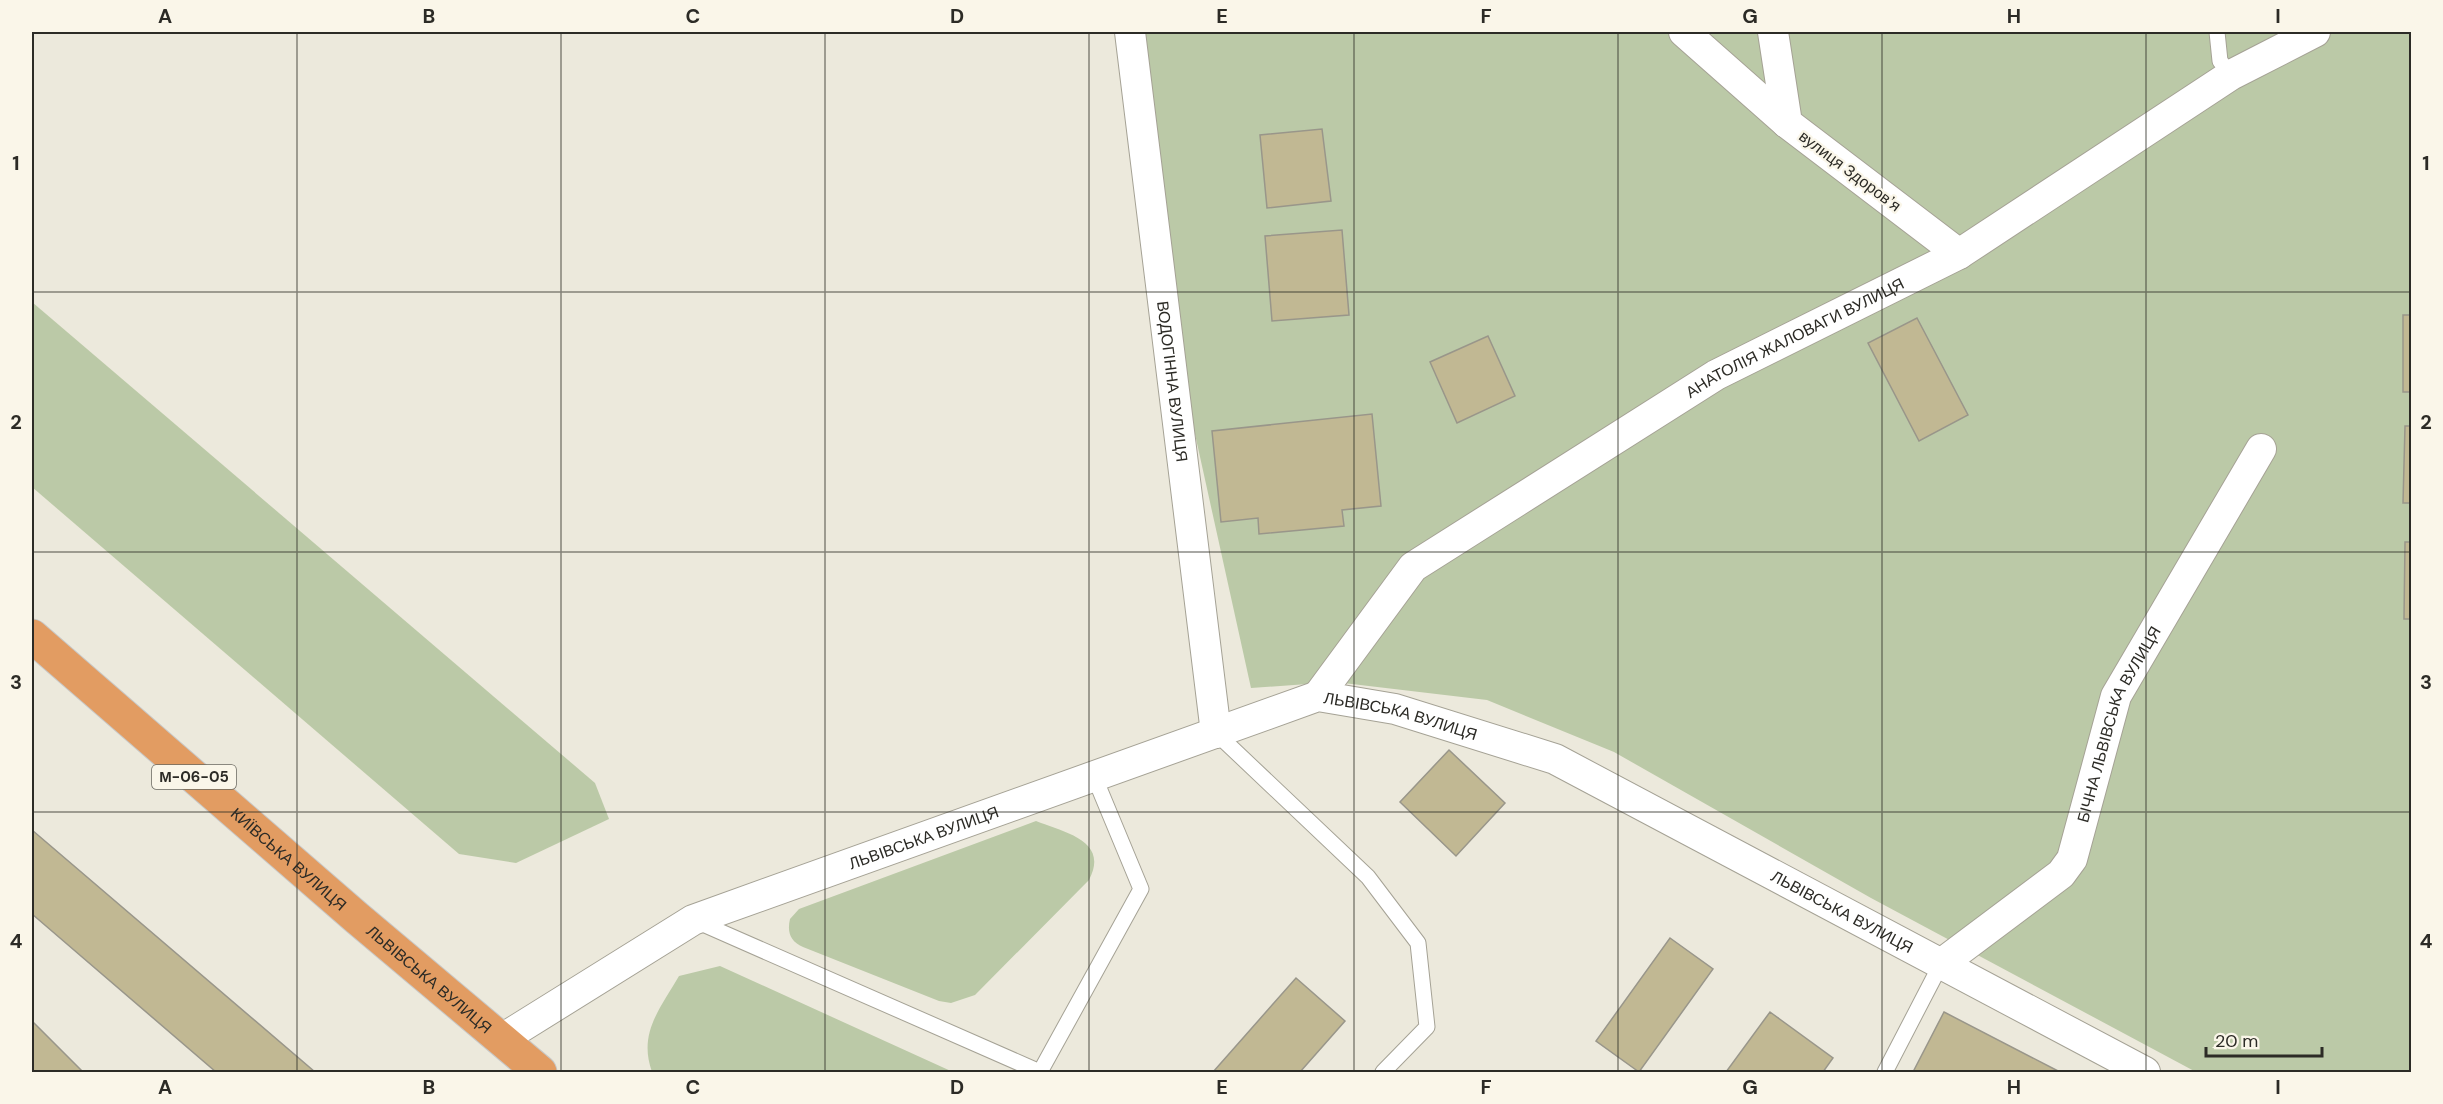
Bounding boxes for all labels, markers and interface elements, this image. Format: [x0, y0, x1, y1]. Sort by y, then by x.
text: A [158, 3, 172, 29]
text: B [423, 3, 435, 29]
text: C [686, 3, 700, 29]
text: D [950, 3, 964, 29]
text: E [1216, 3, 1228, 29]
text: F [1480, 3, 1492, 29]
text: G [1742, 3, 1758, 29]
text: H [2007, 3, 2021, 29]
text: I [2275, 3, 2281, 29]
street label: вулиця Здоровʼя [1795, 126, 1905, 216]
text: 1 [12, 150, 20, 176]
text: 1 [2422, 150, 2430, 176]
street label: АНАТОЛІЯ ЖАЛОВАГИ ВУЛИЦЯ [1681, 273, 1907, 402]
street label: ВОДОГІННА ВУЛИЦЯ [1153, 300, 1193, 463]
text: 2 [10, 409, 22, 435]
text: 2 [2420, 409, 2432, 435]
street label: БІЧНА ЛЬВІВСЬКА ВУЛИЦЯ [2072, 622, 2165, 825]
text: 3 [10, 669, 22, 695]
text: 3 [2420, 669, 2432, 695]
street label: ЛЬВІВСЬКА ВУЛИЦЯ [1322, 687, 1480, 745]
road number: М-06-05 [152, 765, 236, 789]
street label: ЛЬВІВСЬКА ВУЛИЦЯ [846, 801, 1001, 874]
street label: КИЇВСЬКА ВУЛИЦЯ [226, 803, 351, 915]
street label: ЛЬВІВСЬКА ВУЛИЦЯ [1768, 865, 1917, 958]
street label: ЛЬВІВСЬКА ВУЛИЦЯ [362, 920, 497, 1038]
text: 4 [10, 928, 23, 954]
text: 4 [2420, 928, 2433, 954]
scale bar [2206, 1020, 2322, 1058]
text: 20 m [2215, 1029, 2258, 1053]
text: A [158, 1074, 172, 1100]
text: B [423, 1074, 435, 1100]
text: C [686, 1074, 700, 1100]
text: D [950, 1074, 964, 1100]
text: E [1216, 1074, 1228, 1100]
text: F [1480, 1074, 1492, 1100]
text: G [1742, 1074, 1758, 1100]
text: H [2007, 1074, 2021, 1100]
text: I [2275, 1074, 2281, 1100]

